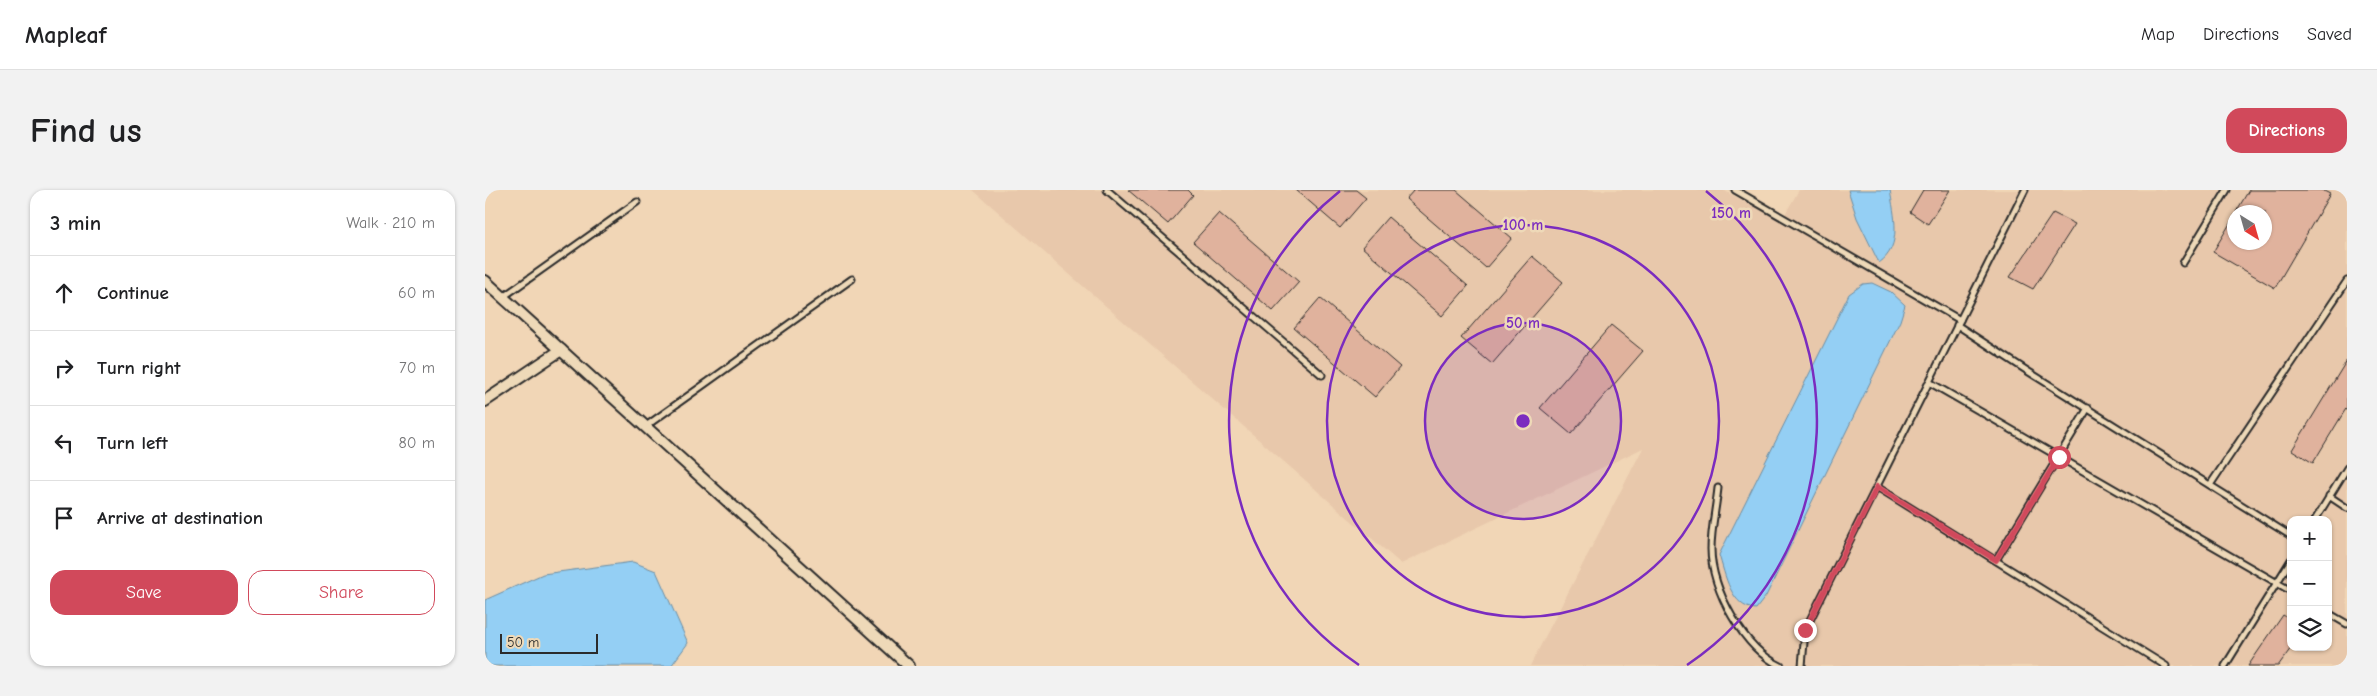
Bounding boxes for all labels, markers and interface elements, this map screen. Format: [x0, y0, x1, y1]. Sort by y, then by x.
text: Mapleaf [25, 21, 106, 49]
text: Map [2141, 24, 2175, 45]
text: Directions [2203, 24, 2279, 45]
text: Saved [2307, 24, 2352, 45]
button: Directions [2226, 108, 2347, 153]
text: Find us [30, 110, 142, 151]
text: 150 m [1711, 204, 1751, 222]
north arrow [2227, 205, 2272, 250]
text: 3 min [50, 211, 101, 235]
text: Walk · 210 m [346, 214, 435, 232]
text: 100 m [1503, 216, 1543, 234]
icon: ahead [50, 279, 78, 307]
text: Continue [97, 282, 169, 304]
text: 60 m [398, 284, 435, 302]
text: 50 m [1506, 314, 1540, 332]
icon: right [50, 354, 78, 382]
text: Turn right [97, 357, 181, 379]
text: 70 m [399, 359, 435, 377]
centre of rings [1514, 412, 1532, 430]
icon: left [50, 429, 78, 457]
text: Turn left [97, 432, 168, 454]
text: 80 m [398, 434, 435, 452]
route start [2048, 446, 2071, 469]
icon: arrive [50, 504, 78, 532]
text: Arrive at destination [97, 507, 263, 529]
map controls [2287, 516, 2332, 651]
button: + [2287, 516, 2332, 561]
button: − [2287, 561, 2332, 606]
button: Save [50, 570, 238, 615]
button: Share [248, 570, 435, 615]
button: layers [2287, 606, 2332, 651]
route end [1794, 619, 1817, 642]
scale bar [500, 631, 597, 654]
text: 50 m [507, 634, 539, 651]

